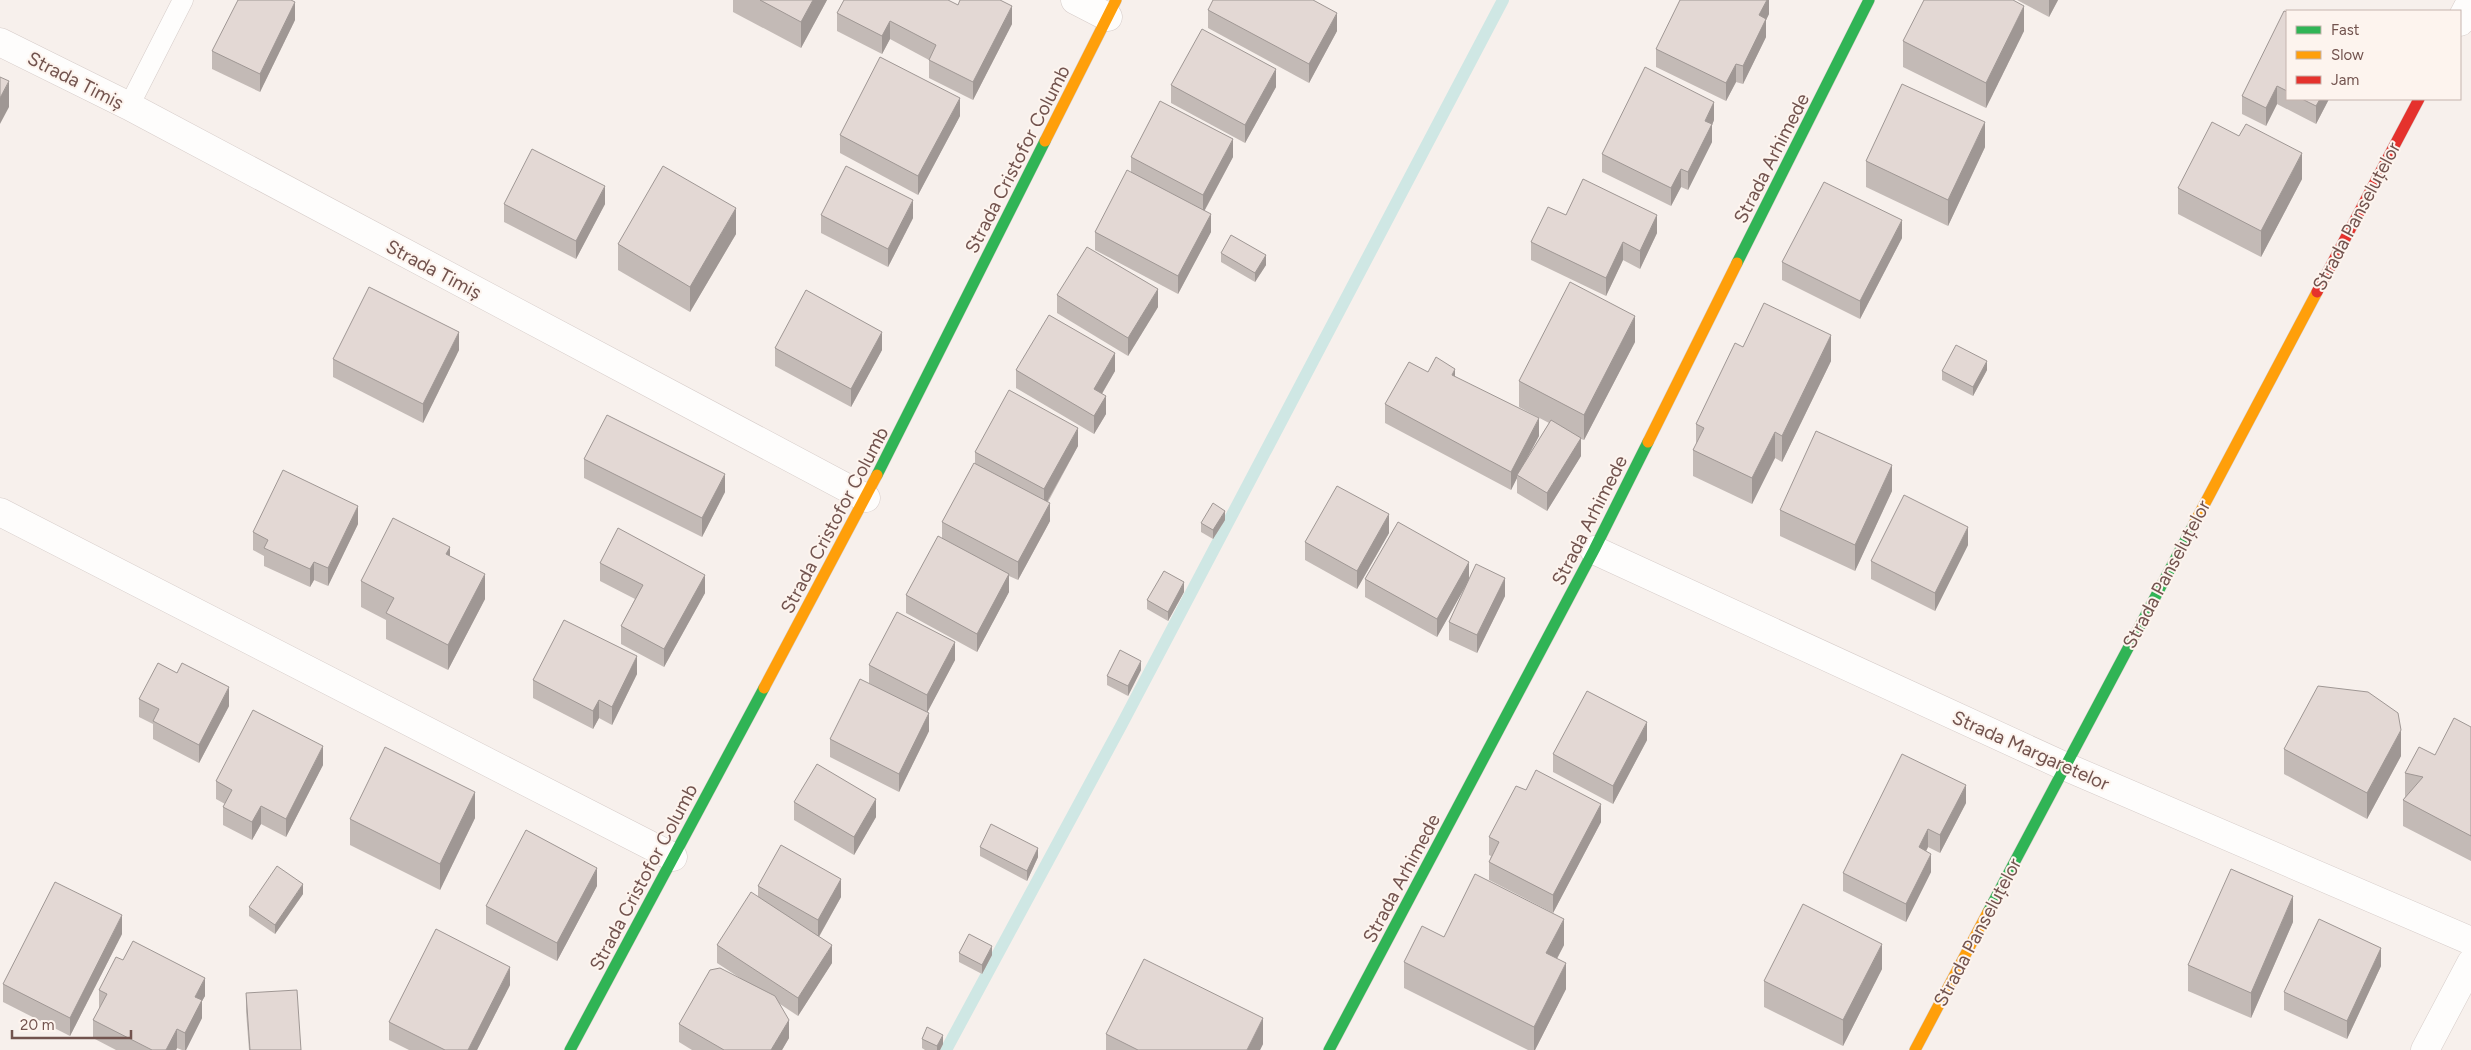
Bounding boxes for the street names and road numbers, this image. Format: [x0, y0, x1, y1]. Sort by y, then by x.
street label: Strada Timiș [24, 46, 128, 115]
street label: Strada Cristofor Columb [960, 61, 1075, 257]
street label: Strada Arhimede [1729, 89, 1814, 227]
street label: Strada Panseluțelor [2308, 138, 2406, 294]
street label: Strada Timiș [382, 235, 486, 304]
street label: Strada Cristofor Columb [775, 423, 893, 617]
street label: Strada Arhimede [1547, 451, 1632, 589]
street label: Strada Panseluțelor [2118, 496, 2216, 652]
street label: Strada Margaretelor [1949, 705, 2113, 796]
street label: Strada Cristofor Columb [584, 780, 702, 974]
street label: Strada Arhimede [1358, 810, 1445, 947]
street label: Strada Panseluțelor [1929, 854, 2027, 1010]

